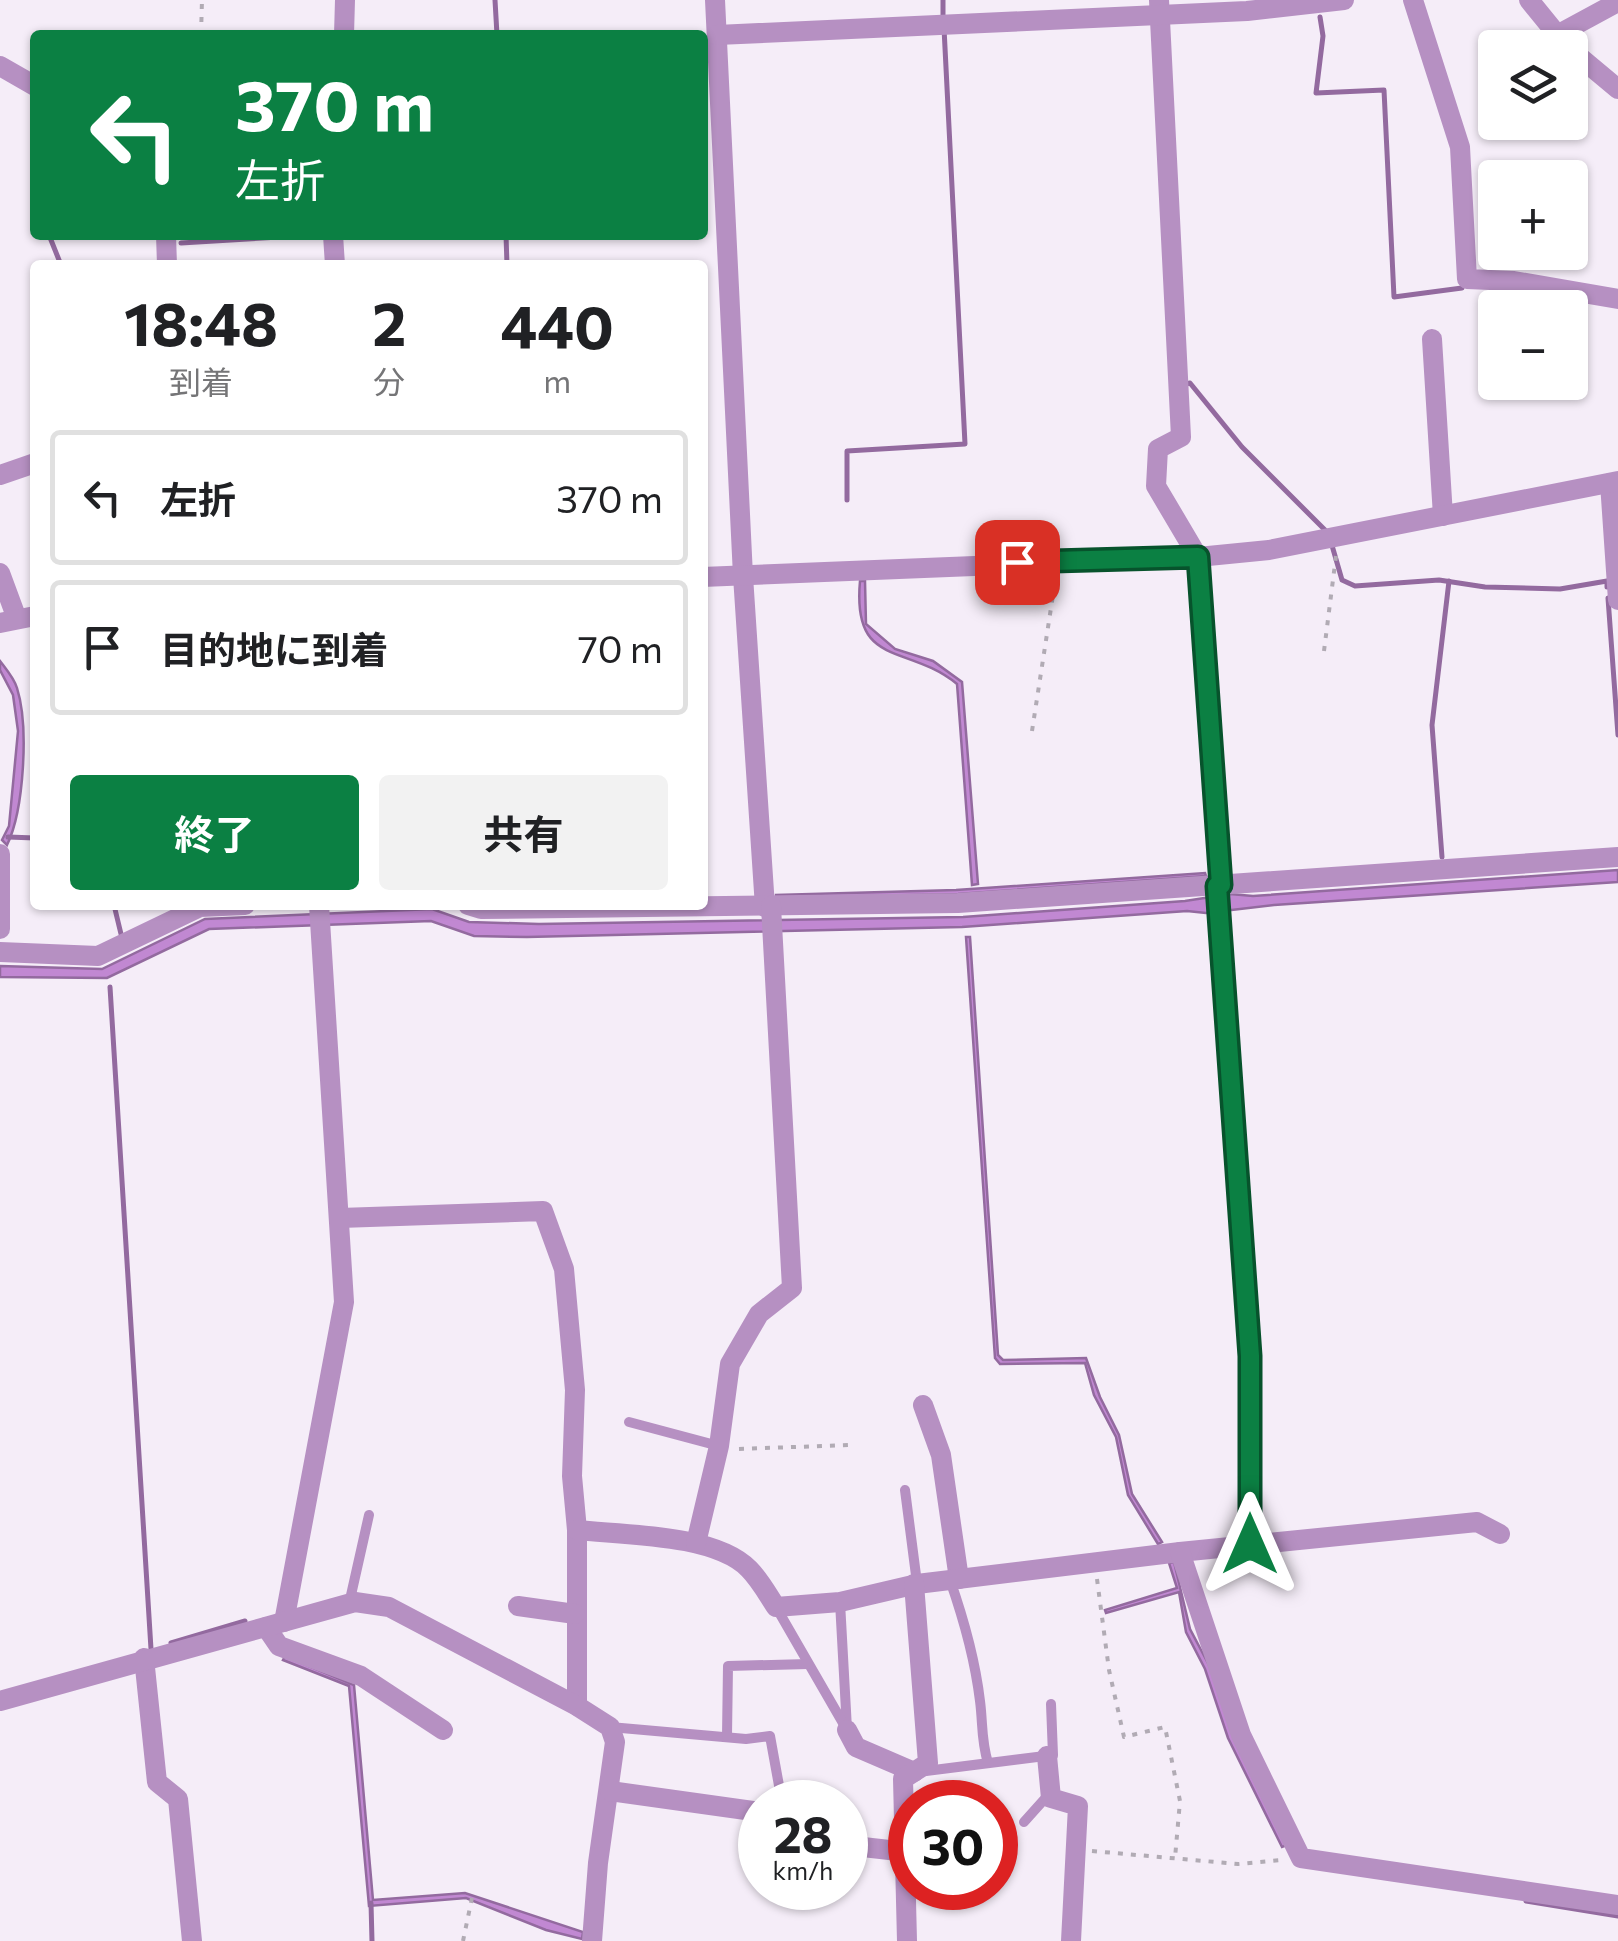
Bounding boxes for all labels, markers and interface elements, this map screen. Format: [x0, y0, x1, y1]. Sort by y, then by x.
map controls [1478, 30, 1588, 400]
button: layers [1478, 30, 1588, 140]
text: 370 m [235, 60, 434, 145]
icon: left [70, 70, 200, 200]
text: 左折 [235, 151, 325, 206]
button: + [1478, 160, 1588, 270]
text: 18:48 [124, 285, 278, 358]
text: 2 [372, 285, 406, 358]
text: 440 [500, 288, 614, 361]
button: − [1478, 290, 1588, 400]
text: m [543, 360, 571, 400]
text: 到着 [169, 361, 233, 401]
text: 分 [373, 361, 405, 401]
icon: left [75, 470, 130, 525]
text: 370 m [556, 474, 663, 521]
text: 左折 [160, 475, 236, 522]
pin [975, 520, 1060, 605]
icon: arrive [990, 535, 1045, 590]
icon: arrive [75, 620, 130, 675]
text: 70 m [578, 624, 663, 671]
text: 目的地に到着 [160, 625, 388, 672]
button: 終了 [70, 775, 359, 890]
button: 共有 [379, 775, 668, 890]
position arrow [1198, 1492, 1302, 1596]
speed limit sign: 30 [888, 1780, 1018, 1910]
text: 28 [773, 1802, 833, 1863]
text: km/h [773, 1855, 833, 1885]

